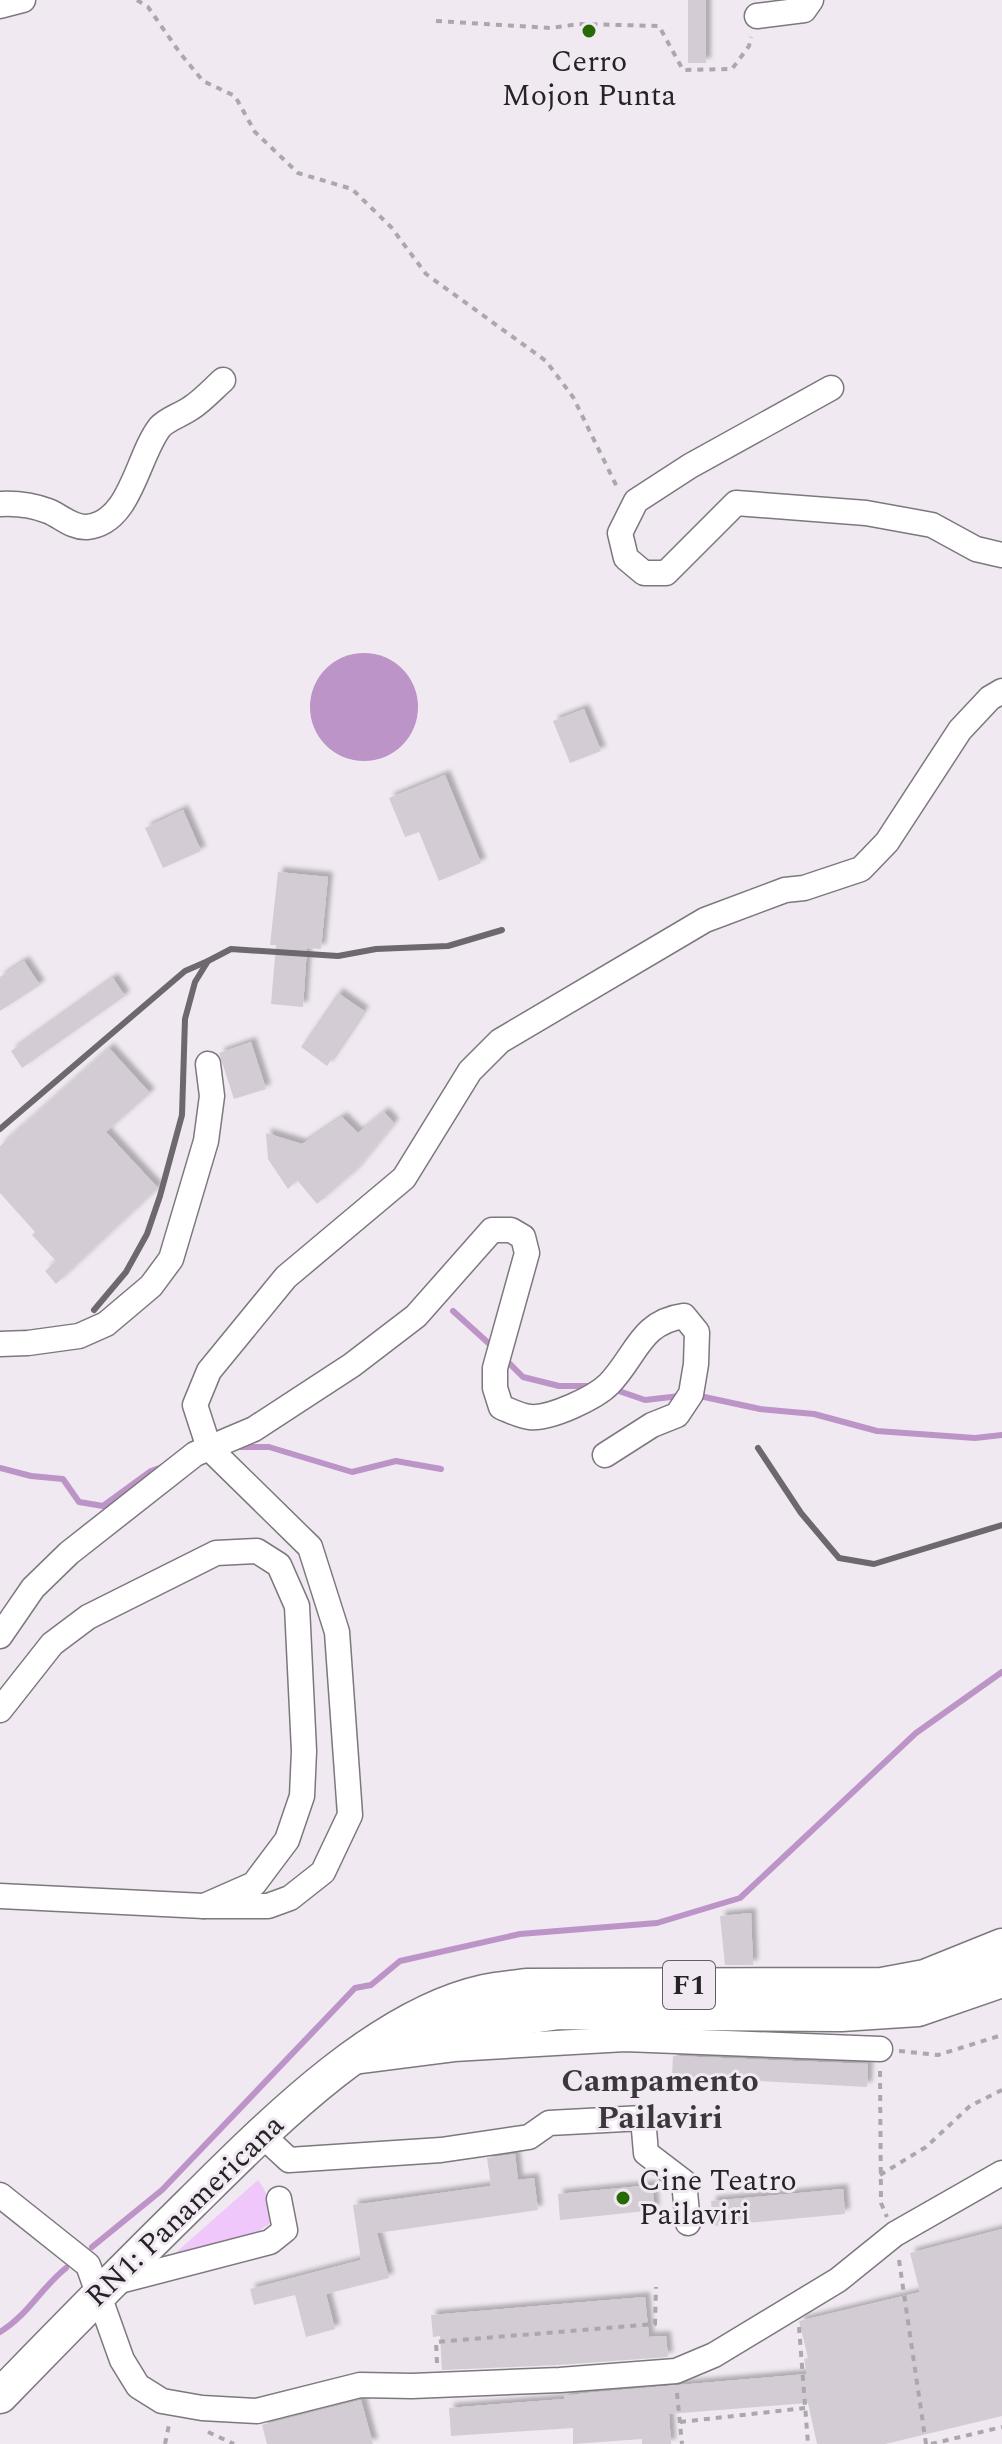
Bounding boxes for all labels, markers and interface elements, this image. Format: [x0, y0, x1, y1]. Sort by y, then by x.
marker: Cerro Mojon Punta [580, 22, 598, 40]
place label: Cerro Mojon Punta [502, 39, 676, 119]
road number: F1 [663, 1961, 715, 2009]
district label: Campamento Pailaviri [561, 2057, 759, 2143]
street label: RN1: Panamericana [75, 2103, 295, 2318]
place label: Cine Teatro Pailaviri [639, 2158, 797, 2238]
marker: Cine Teatro Pailaviri [614, 2189, 632, 2207]

